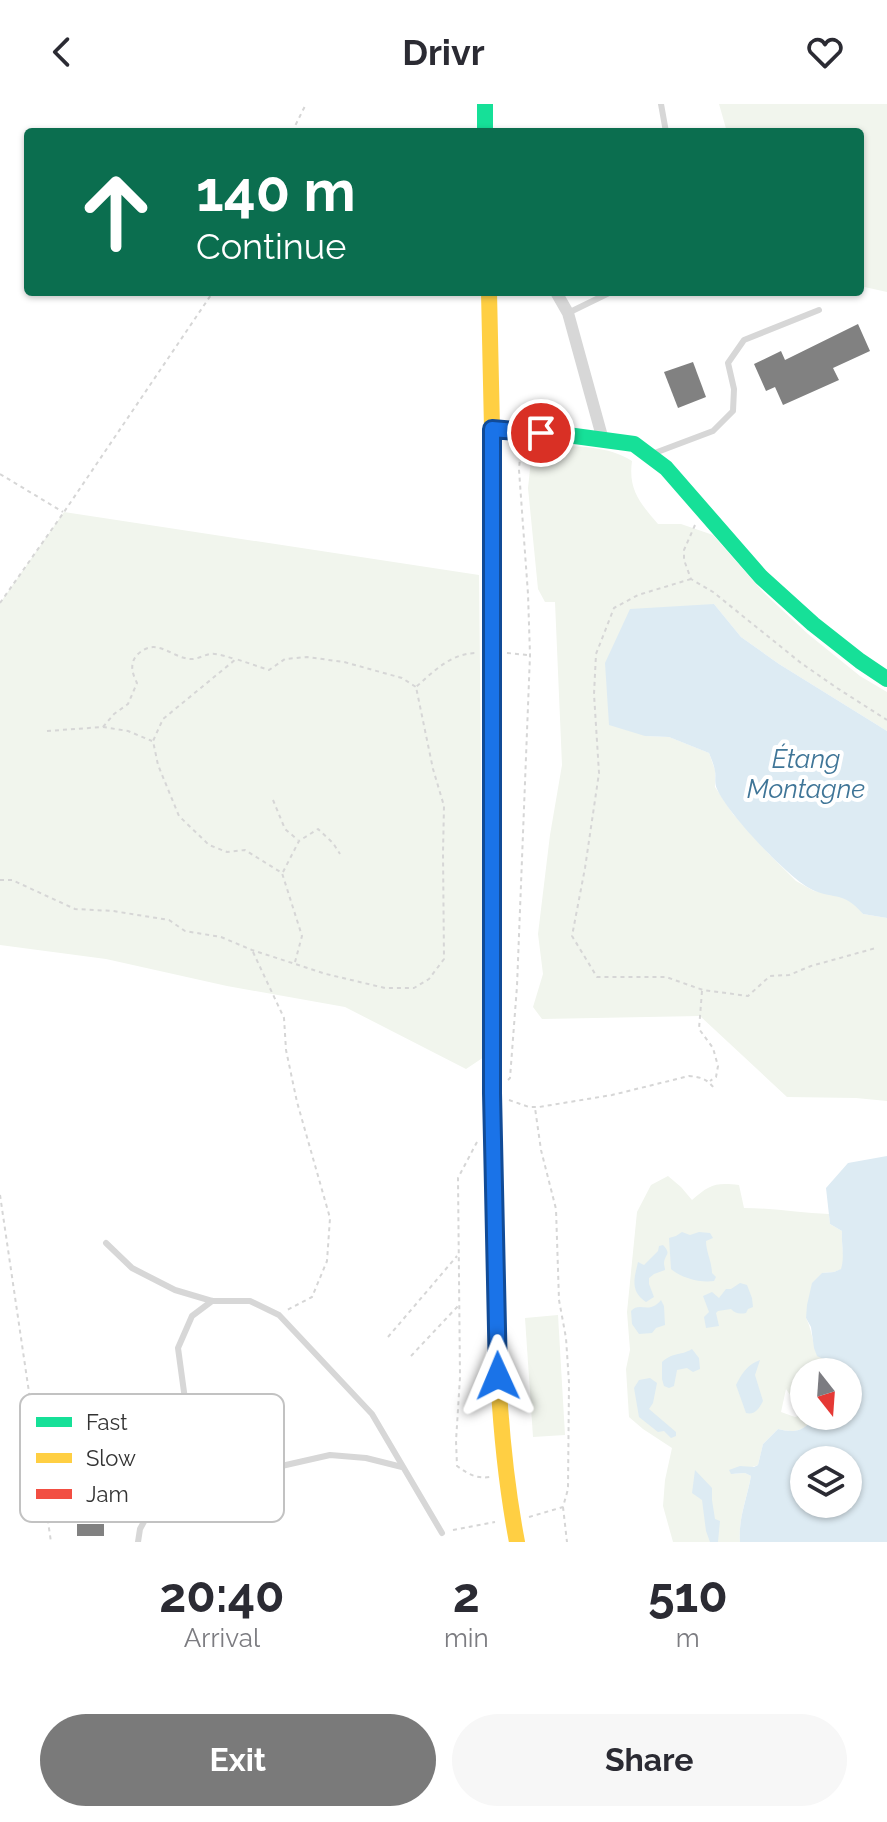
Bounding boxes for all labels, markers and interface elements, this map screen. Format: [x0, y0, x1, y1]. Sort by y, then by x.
icon: back [40, 30, 84, 74]
icon: heart [803, 30, 847, 74]
text: Drivr [402, 31, 485, 73]
text: 140 m [196, 158, 356, 224]
icon: ahead [64, 160, 168, 264]
text: Continue [196, 225, 346, 267]
pin [507, 399, 575, 467]
icon: arrive [519, 411, 563, 455]
water label: Étang Montagne [747, 743, 865, 804]
position arrow [456, 1334, 540, 1418]
north arrow [790, 1358, 862, 1430]
map controls [790, 1358, 862, 1518]
legend [20, 1394, 284, 1522]
text: Fast [86, 1409, 128, 1435]
text: Slow [86, 1445, 136, 1471]
button: layers [790, 1446, 862, 1518]
text: Jam [86, 1481, 129, 1507]
text: 20:40 [159, 1567, 285, 1623]
text: 2 [453, 1567, 480, 1623]
text: 510 [648, 1567, 728, 1623]
text: Arrival [184, 1623, 260, 1653]
text: min [444, 1623, 489, 1653]
text: m [676, 1623, 700, 1653]
button: Exit [40, 1714, 436, 1806]
button: Share [452, 1714, 847, 1806]

